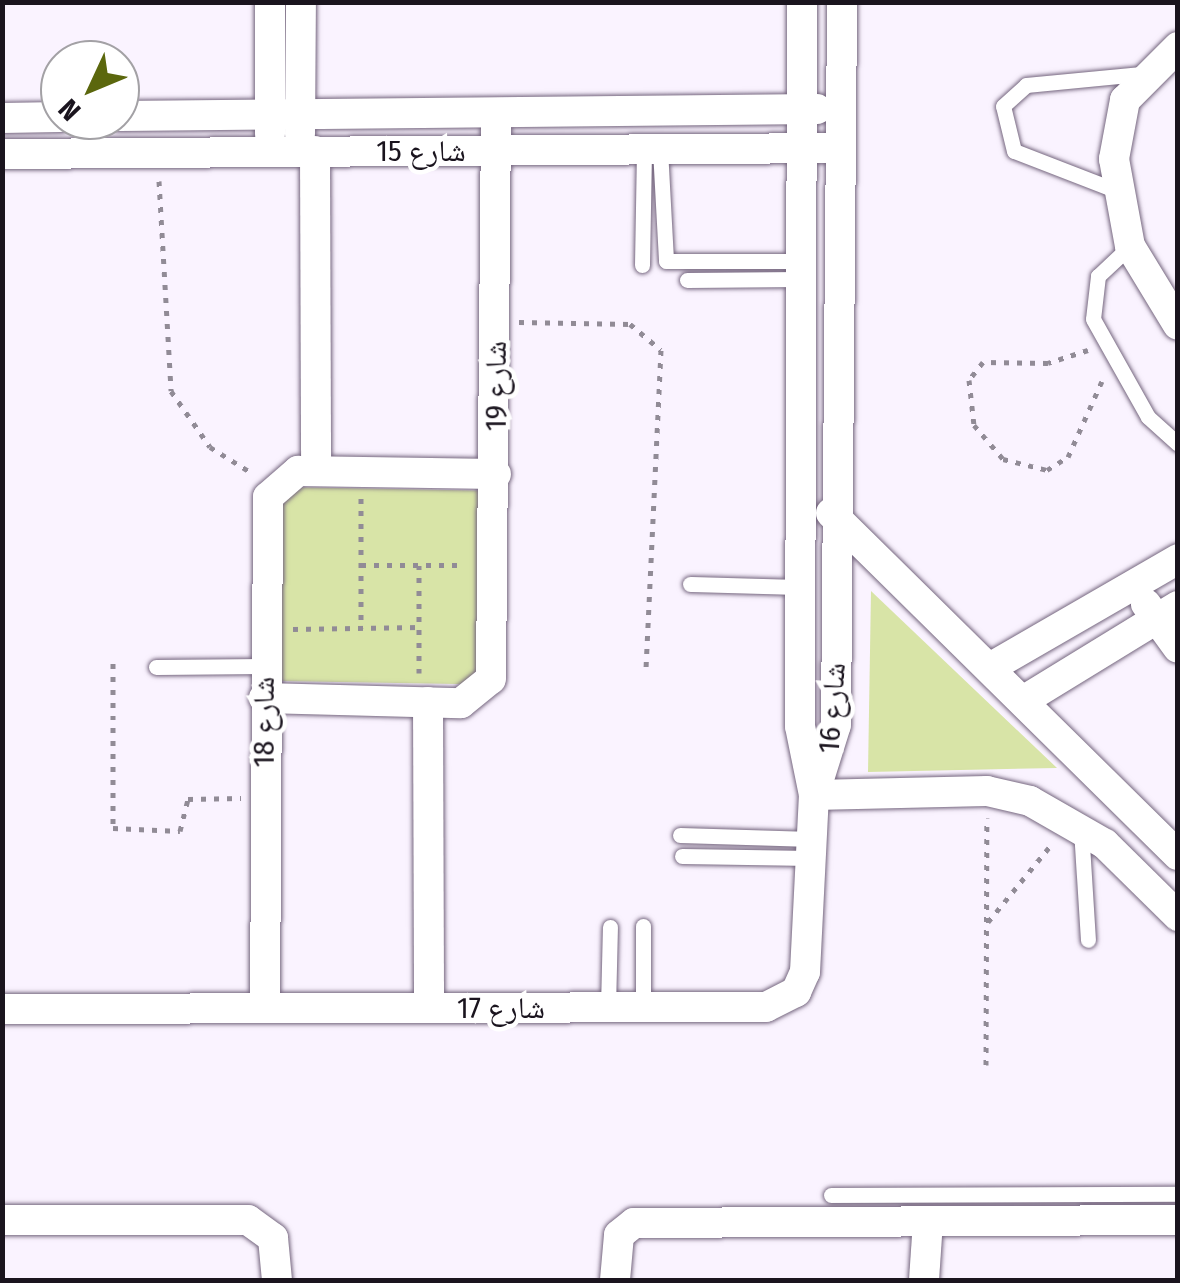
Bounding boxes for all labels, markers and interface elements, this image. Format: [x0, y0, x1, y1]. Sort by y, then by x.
north arrow [40, 40, 140, 140]
text: N [52, 92, 87, 127]
street label: شارع 15 [376, 133, 466, 169]
street label: شارع 19 [478, 341, 514, 431]
street label: شارع 16 [811, 662, 853, 754]
street label: شارع 18 [246, 677, 282, 767]
street label: شارع 17 [457, 990, 545, 1026]

